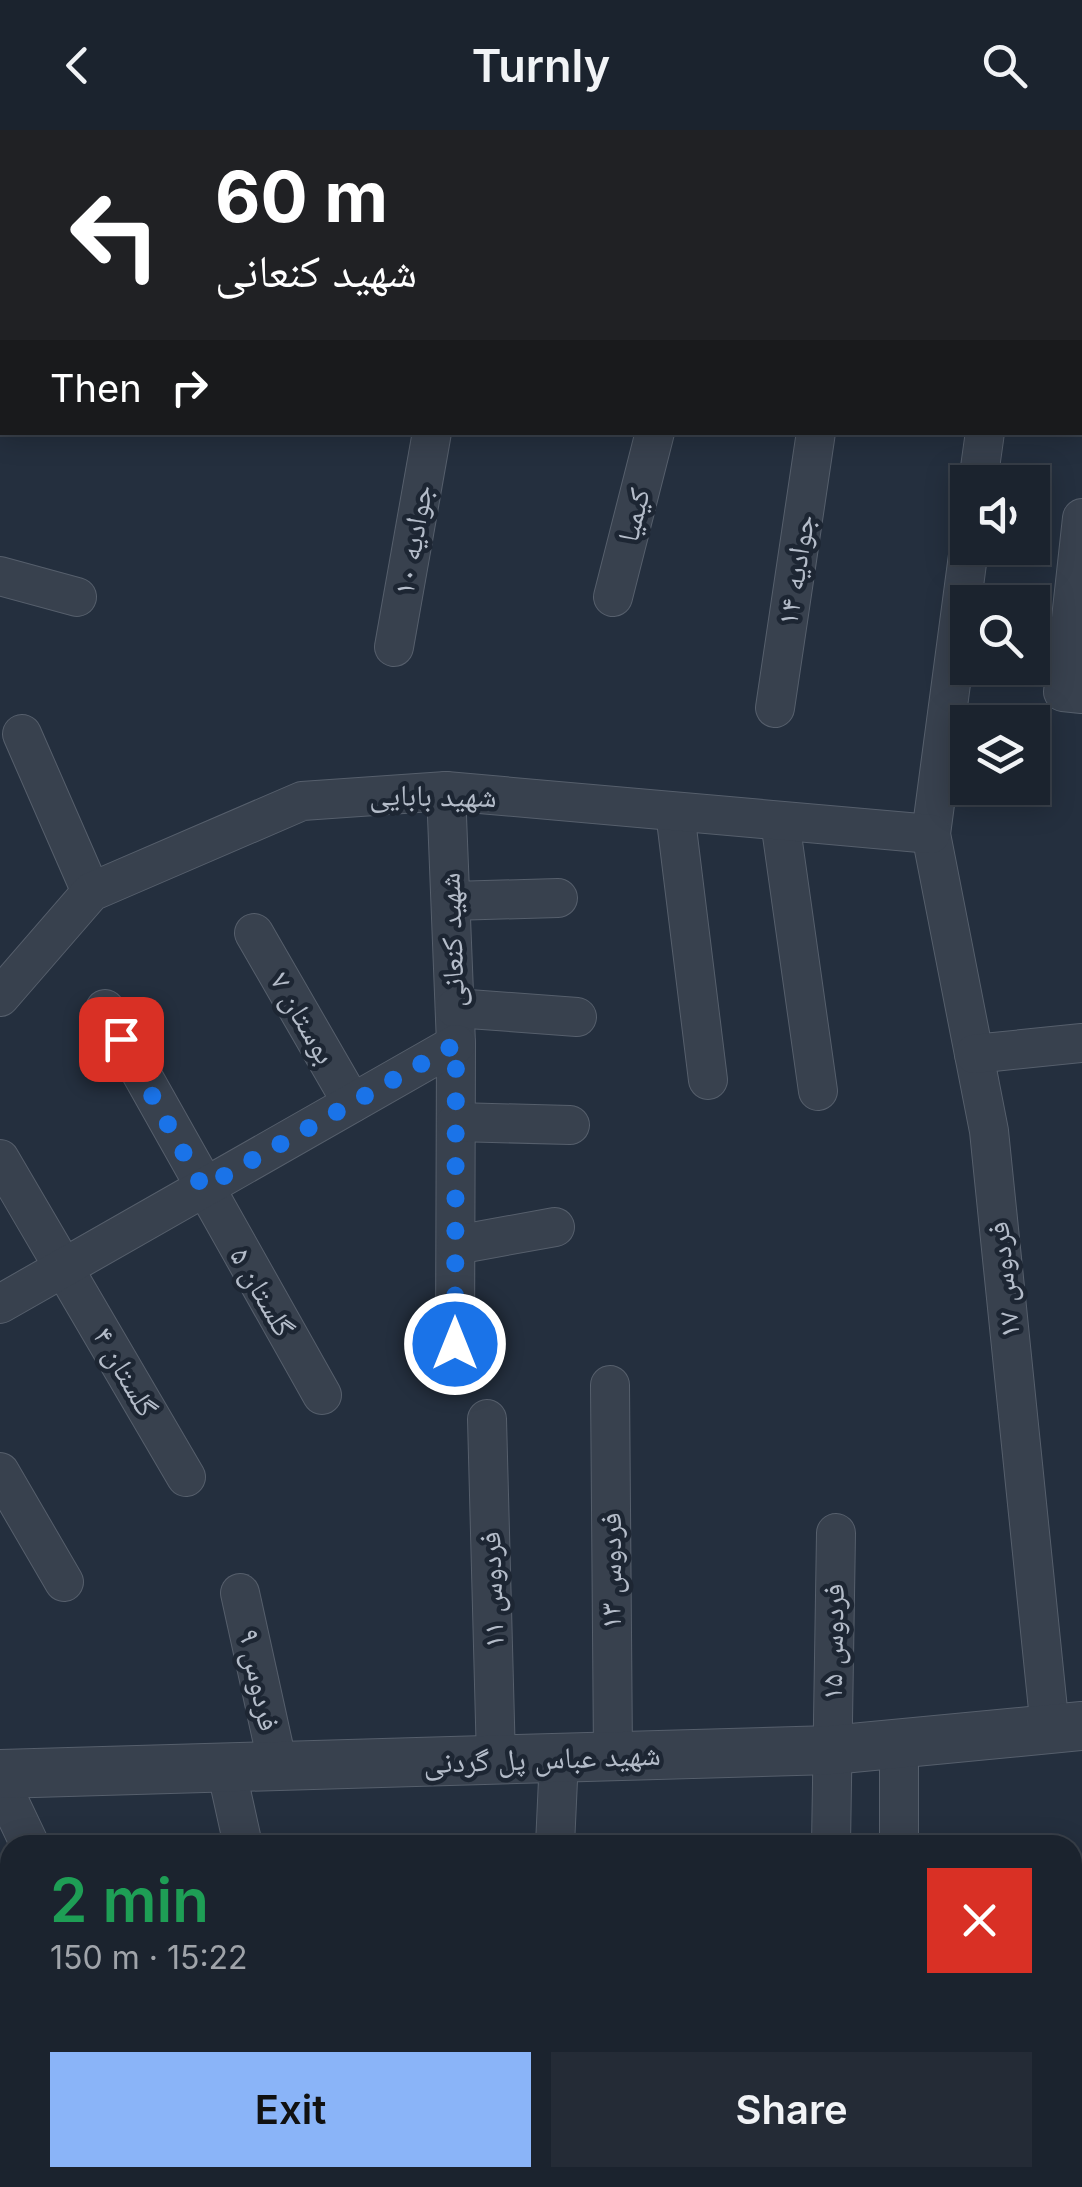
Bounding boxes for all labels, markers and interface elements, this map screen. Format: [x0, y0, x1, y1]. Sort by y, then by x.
icon: back [50, 38, 105, 93]
text: Turnly [472, 38, 610, 93]
icon: search [977, 38, 1032, 93]
text: 60 m [215, 154, 388, 239]
icon: left [50, 170, 180, 300]
text: شهید کنعانی [215, 243, 417, 298]
icon: right [162, 360, 217, 415]
text: Then [50, 365, 142, 411]
map controls [950, 465, 1050, 805]
button: sound [950, 465, 1050, 565]
street label: جوادیه ۱۰ [385, 482, 439, 598]
street label: کیمیا [609, 484, 657, 545]
street label: جوادیه ۱۴ [768, 512, 822, 628]
button: search [950, 585, 1050, 685]
button: layers [950, 705, 1050, 805]
street label: شهید بابایی [369, 776, 497, 815]
street label: شهید کنعانی [431, 872, 472, 1008]
street label: بوستان ۷ [262, 965, 344, 1070]
pin [79, 997, 164, 1082]
icon: arrive [94, 1012, 149, 1067]
street label: فردوس ۱۷ [979, 1220, 1028, 1340]
street label: گلستان ۵ [222, 1240, 303, 1343]
position arrow [403, 1292, 507, 1396]
street label: گلستان ۴ [85, 1320, 166, 1423]
street label: فردوس ۱۳ [592, 1513, 629, 1629]
street label: فردوس ۱۱ [471, 1531, 512, 1649]
street label: فردوس ۱۵ [813, 1583, 852, 1701]
street label: فردوس ۹ [231, 1625, 288, 1734]
street label: شهید عباس پل گردنی [423, 1736, 661, 1781]
text: 2 min [50, 1864, 209, 1936]
button: close [927, 1868, 1032, 1973]
text: 150 m · 15:22 [50, 1938, 248, 1977]
button: Exit [50, 2052, 531, 2167]
button: Share [551, 2052, 1032, 2167]

